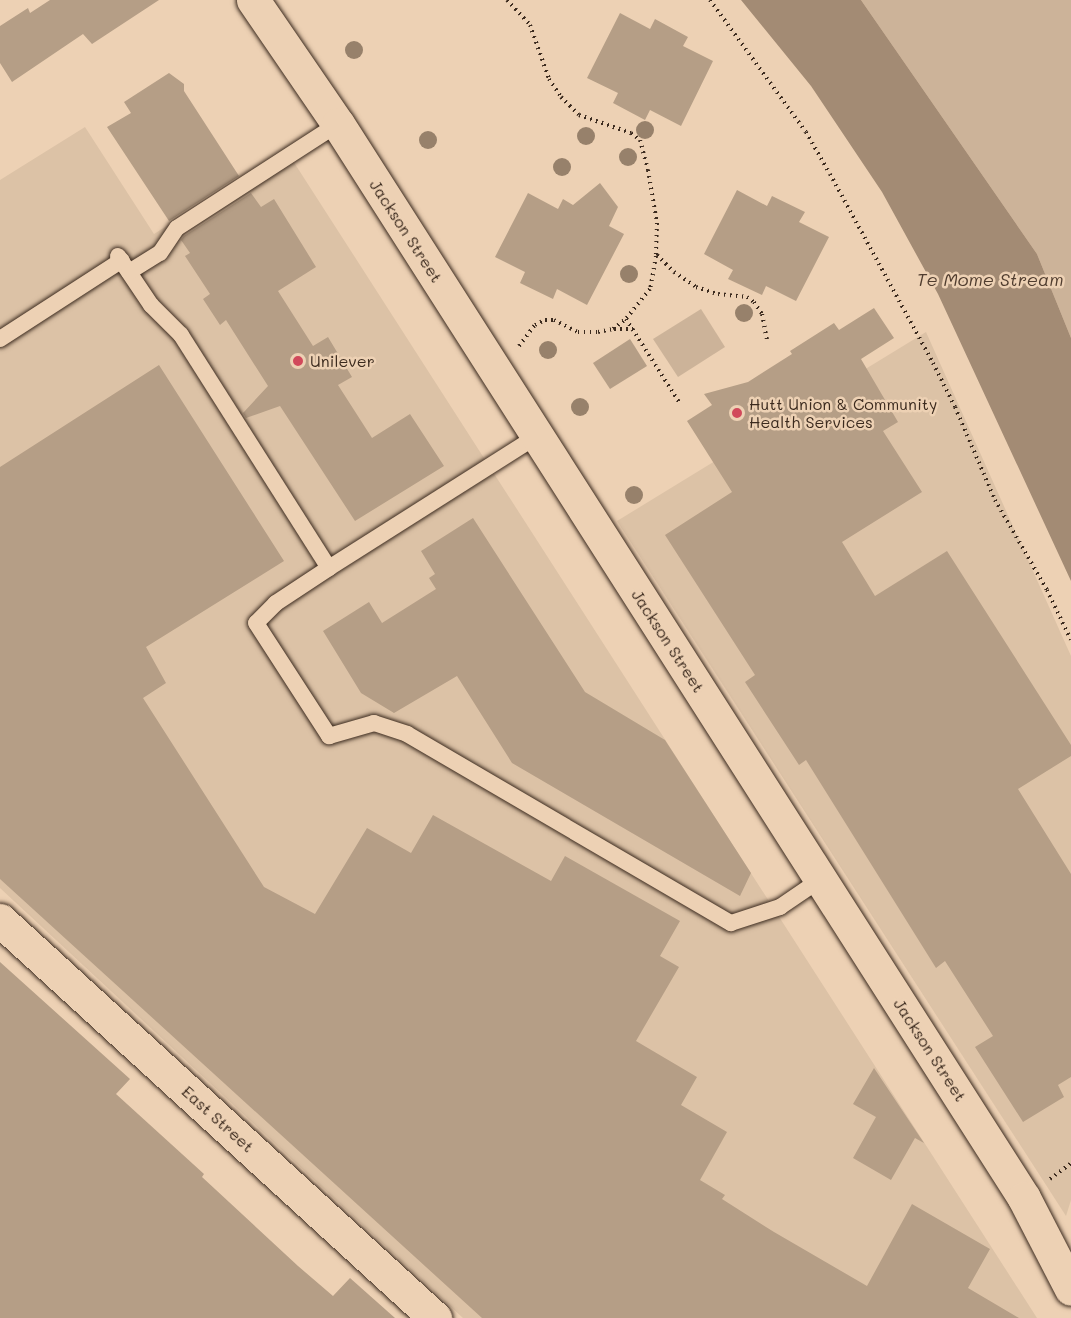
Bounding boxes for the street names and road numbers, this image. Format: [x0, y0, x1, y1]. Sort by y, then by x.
street label: Jackson Street [366, 176, 446, 286]
street label: Jackson Street [628, 586, 708, 696]
street label: Jackson Street [890, 995, 970, 1105]
street label: East Street [178, 1082, 258, 1156]

